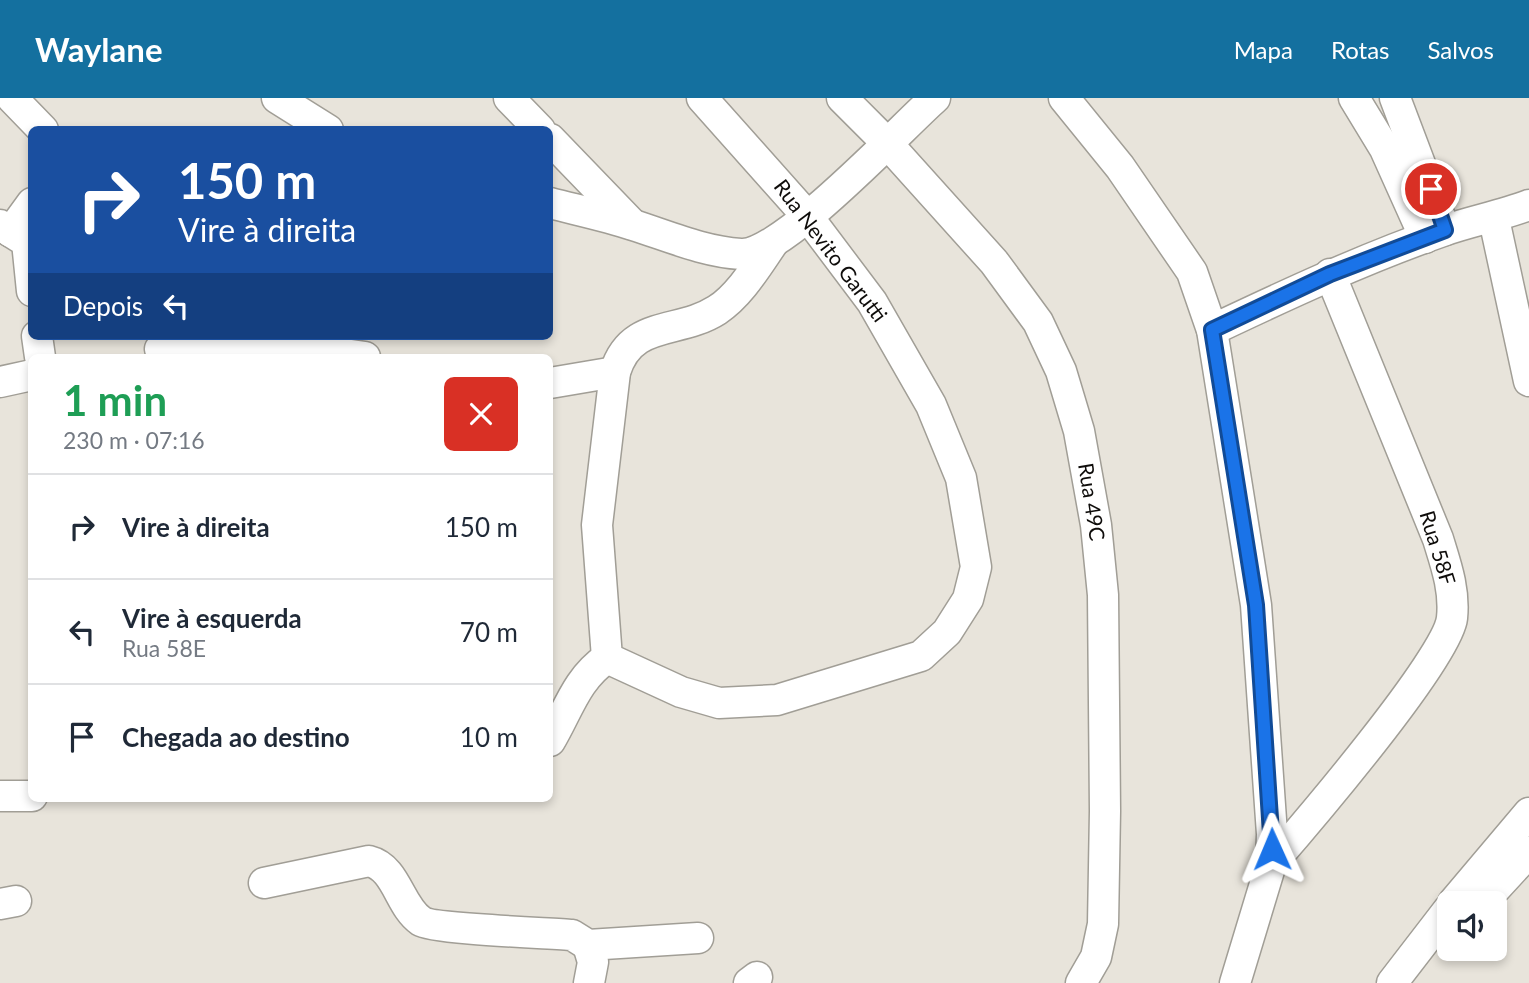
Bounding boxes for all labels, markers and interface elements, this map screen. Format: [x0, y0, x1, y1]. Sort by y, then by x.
text: Waylane [35, 29, 163, 69]
text: Mapa [1234, 35, 1293, 64]
text: Rotas [1331, 35, 1390, 64]
text: Salvos [1428, 35, 1494, 64]
text: 150 m [178, 151, 316, 209]
icon: right [63, 154, 154, 245]
pin [1401, 159, 1461, 219]
icon: arrive [1412, 170, 1450, 208]
street label: Rua Nevito Garutti [769, 174, 893, 326]
text: Vire à direita [178, 210, 356, 249]
icon: left [157, 287, 195, 325]
text: Depois [63, 290, 143, 322]
text: 1 min [63, 375, 167, 425]
button: close [444, 377, 518, 451]
text: 230 m · 07:16 [63, 426, 205, 454]
street label: Rua 49C [1074, 461, 1111, 543]
street label: Rua 58F [1415, 507, 1462, 588]
icon: right [63, 508, 101, 546]
text: Vire à direita [122, 511, 270, 543]
text: 150 m [445, 511, 518, 543]
text: Vire à esquerda [122, 602, 302, 634]
icon: left [63, 613, 101, 651]
text: 70 m [460, 616, 518, 648]
text: Rua 58E [122, 634, 206, 662]
icon: arrive [63, 718, 101, 756]
text: Chegada ao destino [122, 721, 350, 753]
text: 10 m [460, 721, 518, 753]
position arrow [1235, 812, 1309, 886]
map controls [1437, 891, 1507, 961]
button: sound [1437, 891, 1507, 961]

